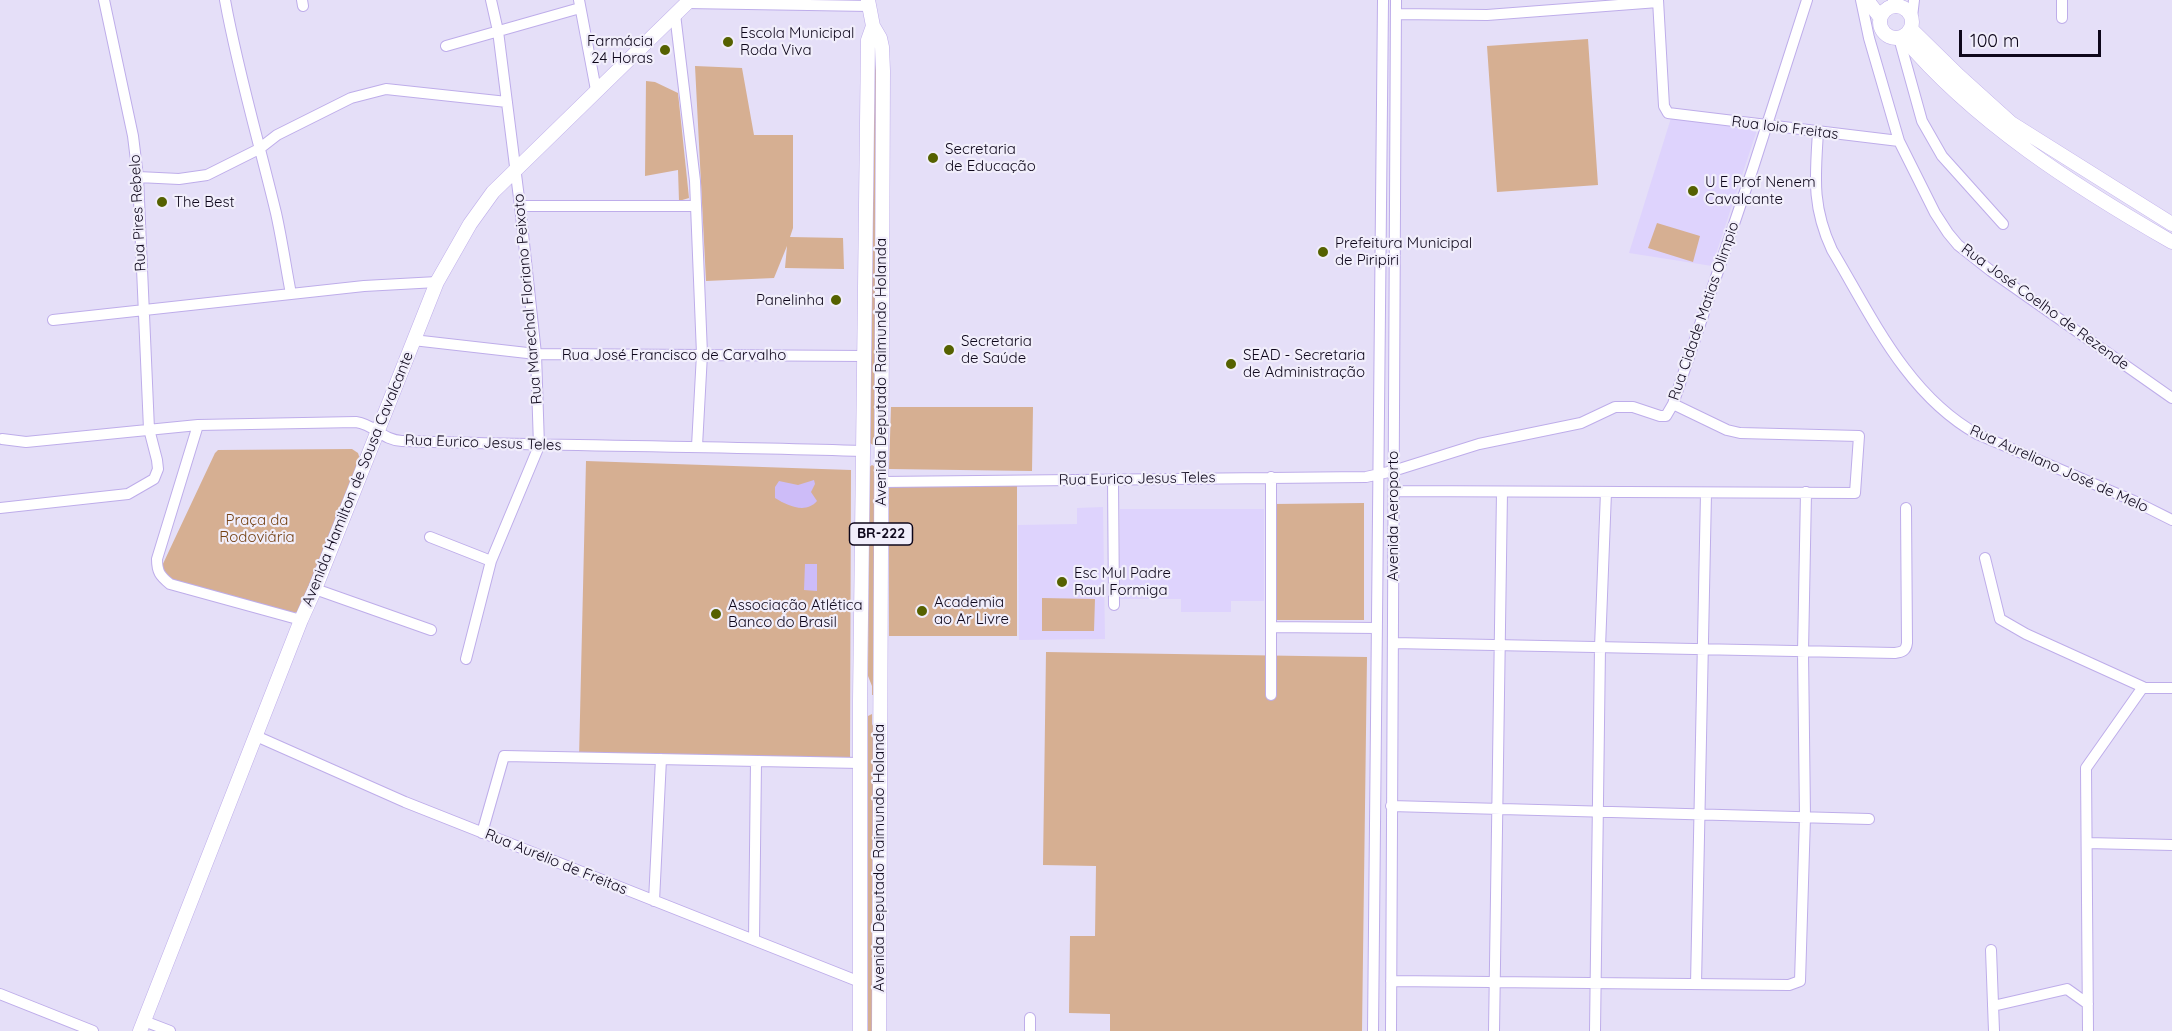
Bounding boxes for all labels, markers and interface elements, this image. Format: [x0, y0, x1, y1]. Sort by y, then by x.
scale bar [1962, 18, 2104, 56]
place label: Escola Municipal Roda Viva [740, 24, 854, 59]
text: 100 m [1970, 29, 2019, 52]
place label: Farmácia 24 Horas [587, 32, 653, 67]
marker: Escola Municipal Roda Viva [721, 35, 735, 49]
marker: Farmácia 24 Horas [658, 43, 672, 57]
street label: Rua Ioio Freitas [1731, 113, 1839, 143]
place label: Secretaria de Educação [945, 140, 1036, 175]
marker: Secretaria de Educação [926, 151, 940, 165]
street label: Rua Pires Rebelo [126, 154, 150, 272]
place label: U E Prof Nenem Cavalcante [1705, 173, 1816, 208]
marker: U E Prof Nenem Cavalcante [1686, 184, 1700, 198]
place label: The Best [174, 193, 234, 211]
street label: Rua Marechal Floriano Peixoto [510, 193, 546, 405]
marker: The Best [155, 195, 169, 209]
street label: Rua Cidade Matias Olimpio [1665, 219, 1743, 403]
place label: Prefeitura Municipal de Piripiri [1335, 234, 1472, 269]
street label: Avenida Deputado Raimundo Holanda [872, 238, 890, 506]
street label: Rua José Coelho de Rezende [1958, 240, 2132, 374]
marker: Prefeitura Municipal de Piripiri [1316, 245, 1330, 259]
place label: Panelinha [756, 291, 824, 309]
marker: Panelinha [829, 293, 843, 307]
place label: Secretaria de Saúde [961, 332, 1032, 367]
marker: Secretaria de Saúde [942, 343, 956, 357]
street label: Rua José Francisco de Carvalho [562, 346, 786, 364]
place label: SEAD - Secretaria de Administração [1243, 346, 1365, 381]
street label: Avenida Hamilton de Sousa Cavalcante [299, 349, 417, 609]
marker: SEAD - Secretaria de Administração [1224, 357, 1238, 371]
street label: Rua Aureliano José de Melo [1967, 421, 2151, 517]
street label: Rua Eurico Jesus Teles [404, 431, 562, 455]
street label: Avenida Aeroporto [1384, 451, 1402, 581]
street label: Rua Eurico Jesus Teles [1058, 469, 1216, 489]
park label: Praça da Rodoviária [219, 511, 295, 546]
road number: BR-222 [850, 523, 912, 545]
place label: Esc Mul Padre Raul Formiga [1074, 564, 1171, 599]
marker: Esc Mul Padre Raul Formiga [1055, 575, 1069, 589]
place label: Academia ao Ar Livre [934, 593, 1009, 628]
place label: Associação Atlética Banco do Brasil [728, 596, 863, 631]
marker: Academia ao Ar Livre [915, 604, 929, 618]
marker: Associação Atlética Banco do Brasil [709, 607, 723, 621]
street label: Avenida Deputado Raimundo Holanda [870, 724, 888, 992]
street label: Rua Aurélio de Freitas [482, 825, 630, 899]

